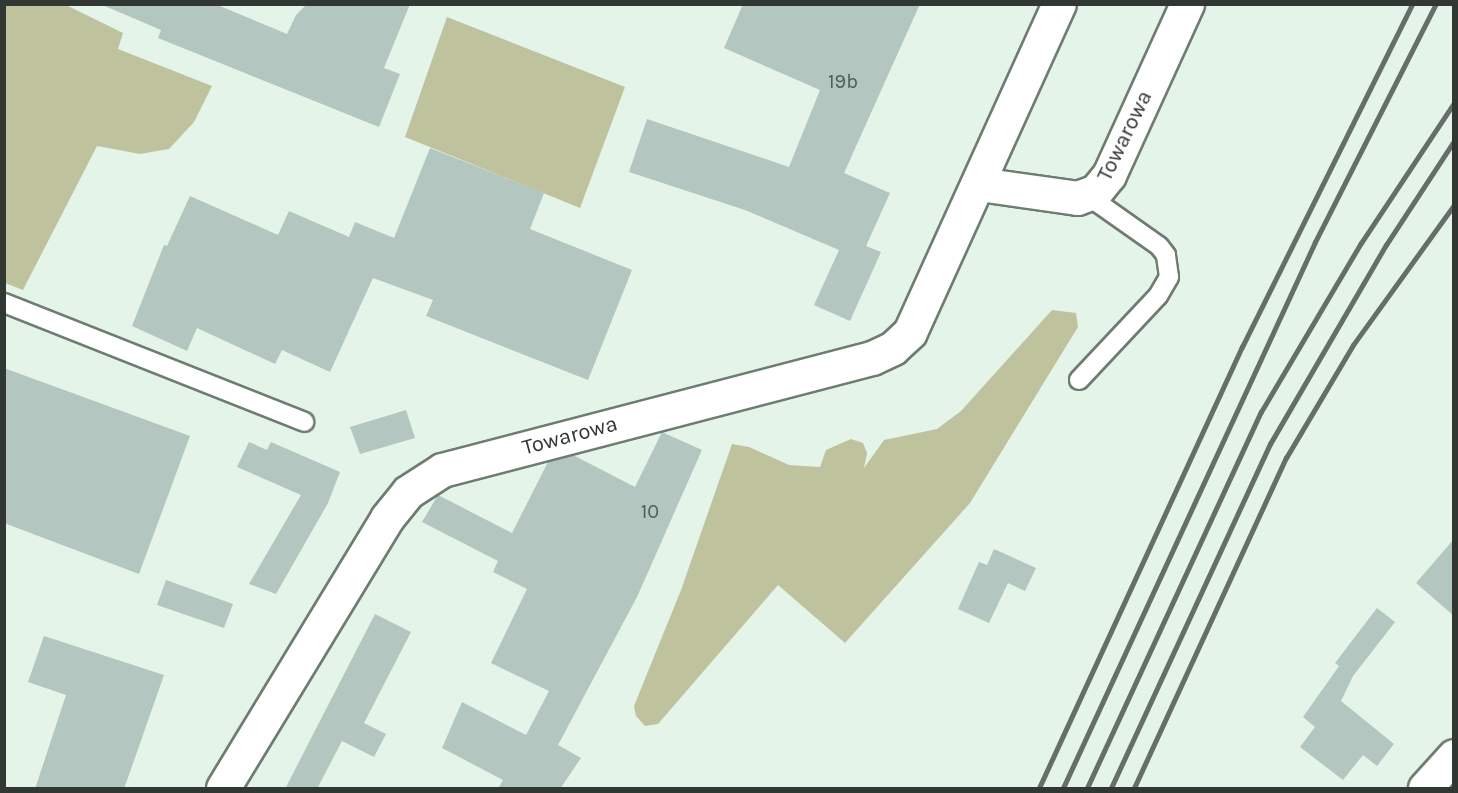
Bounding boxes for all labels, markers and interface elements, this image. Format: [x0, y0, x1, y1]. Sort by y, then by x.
house number: 19b [828, 69, 858, 93]
street label: Towarowa [1092, 86, 1158, 186]
street label: Towarowa [520, 411, 620, 461]
house number: 10 [641, 499, 659, 523]

